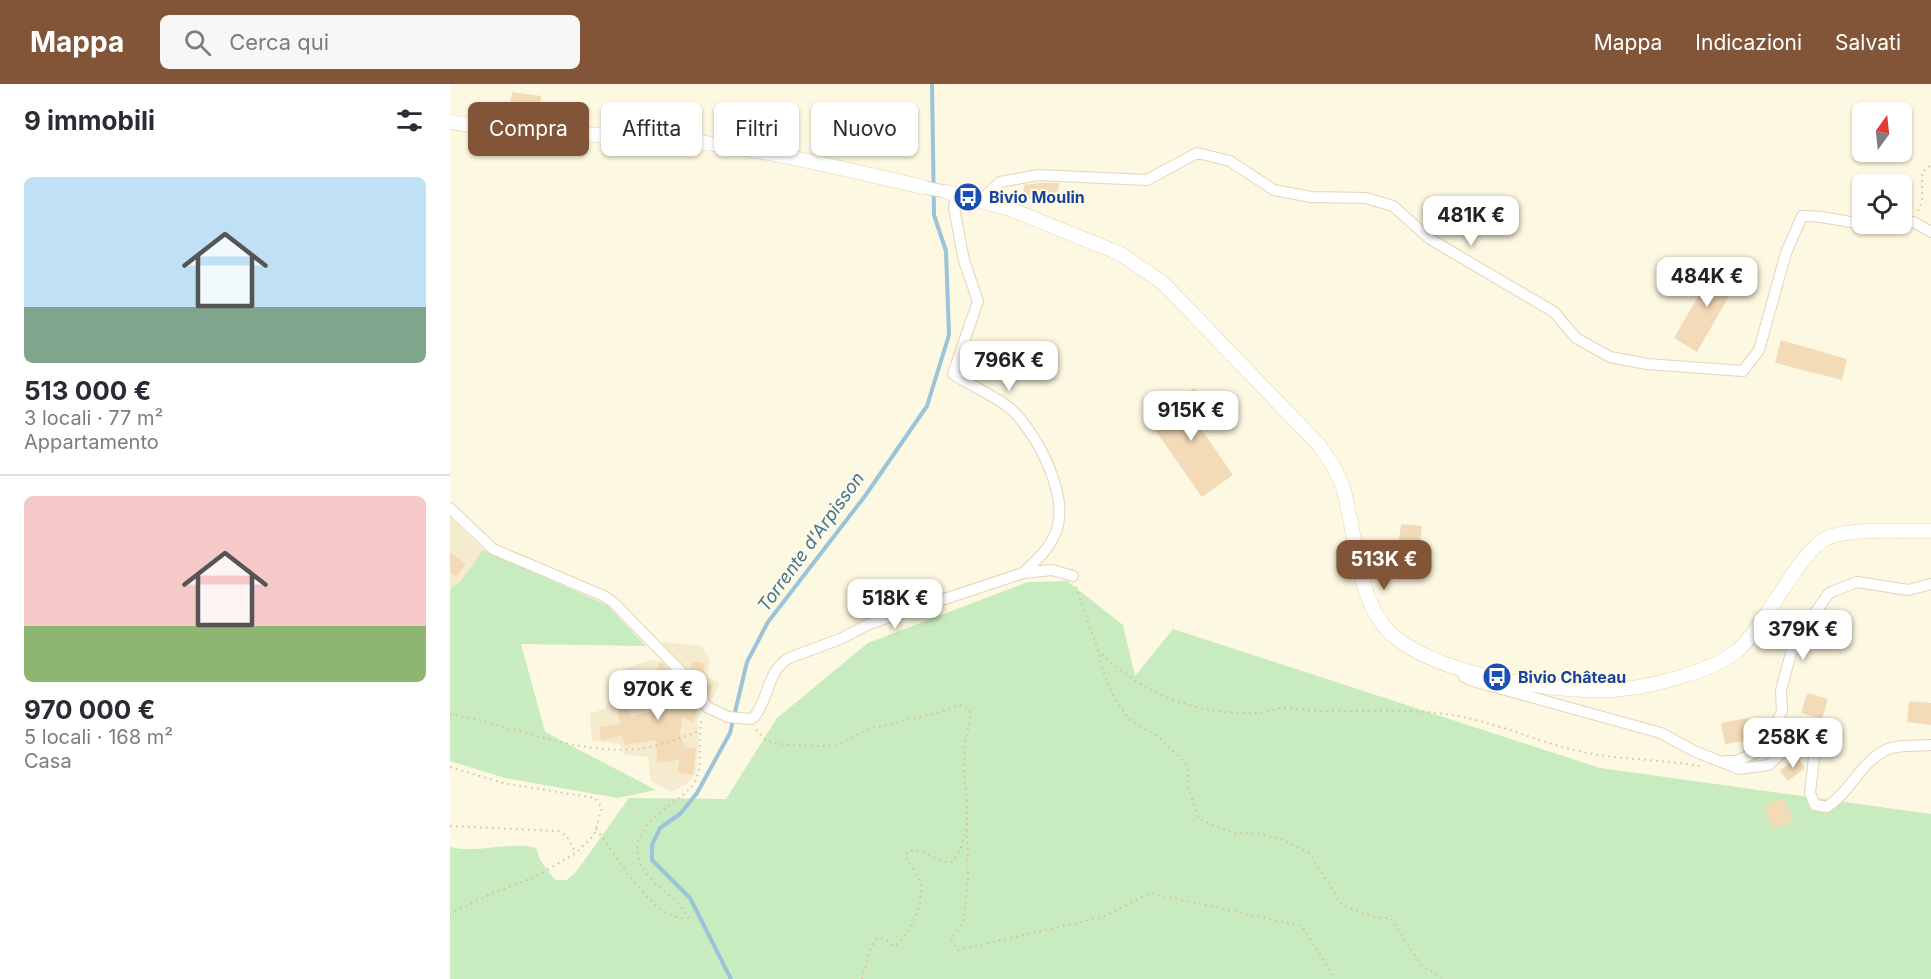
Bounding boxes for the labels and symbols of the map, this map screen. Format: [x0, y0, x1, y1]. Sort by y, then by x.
north arrow [1852, 102, 1912, 162]
bus stop icon: Bivio Moulin [952, 181, 984, 213]
place label: Bivio Moulin [989, 187, 1085, 207]
pin: 481K € [1422, 196, 1520, 247]
pin: 484K € [1658, 257, 1756, 308]
pin: 796K € [960, 341, 1058, 392]
pin: 915K € [1142, 391, 1240, 442]
water label: Torrente d'Arpisson [753, 468, 868, 615]
pin: 513K € [1335, 540, 1433, 591]
pin: 518K € [846, 579, 944, 630]
pin: 379K € [1754, 610, 1852, 661]
bus stop icon: Bivio Château [1481, 661, 1513, 693]
place label: Bivio Château [1518, 667, 1626, 687]
pin: 970K € [609, 670, 707, 721]
pin: 258K € [1744, 718, 1842, 769]

